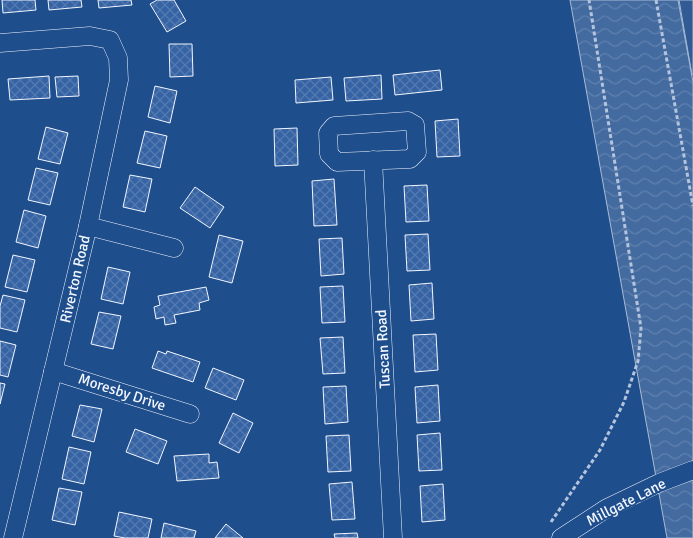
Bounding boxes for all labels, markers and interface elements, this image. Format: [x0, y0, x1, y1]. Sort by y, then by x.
street label: Riverton Road [56, 233, 94, 325]
street label: Tuscan Road [372, 309, 394, 389]
street label: Moresby Drive [76, 369, 168, 415]
street label: Millgate Lane [583, 474, 669, 530]

